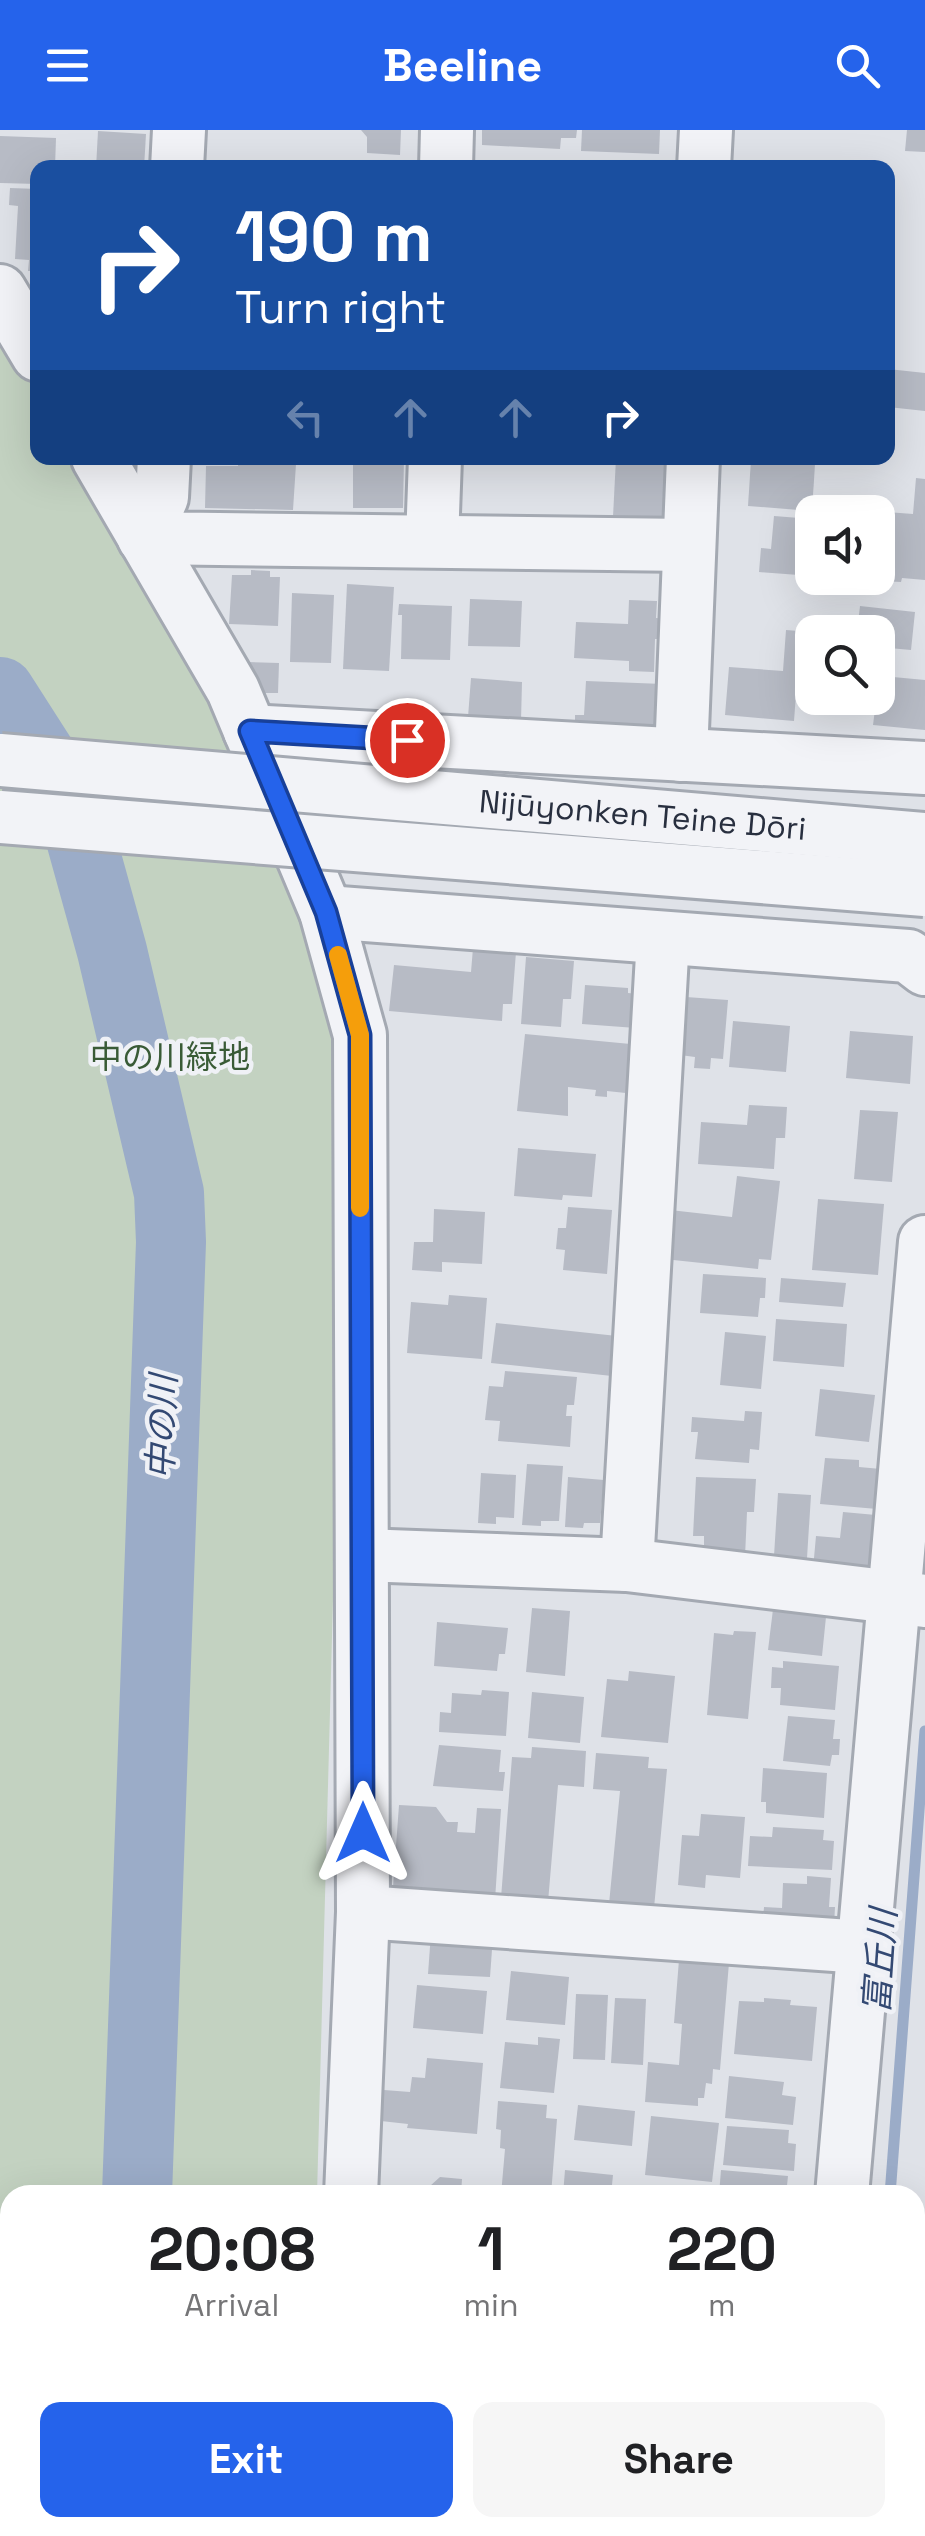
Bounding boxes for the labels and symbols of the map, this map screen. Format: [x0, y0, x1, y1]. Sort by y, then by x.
pin [365, 698, 450, 783]
street label: Nijūyonken Teine Dōri [478, 781, 808, 849]
park label: 中の川緑地 [90, 1037, 250, 1077]
water label: 中の川 [138, 1370, 186, 1480]
position arrow [311, 1781, 415, 1885]
water label: 富丘川 [854, 1903, 906, 2015]

